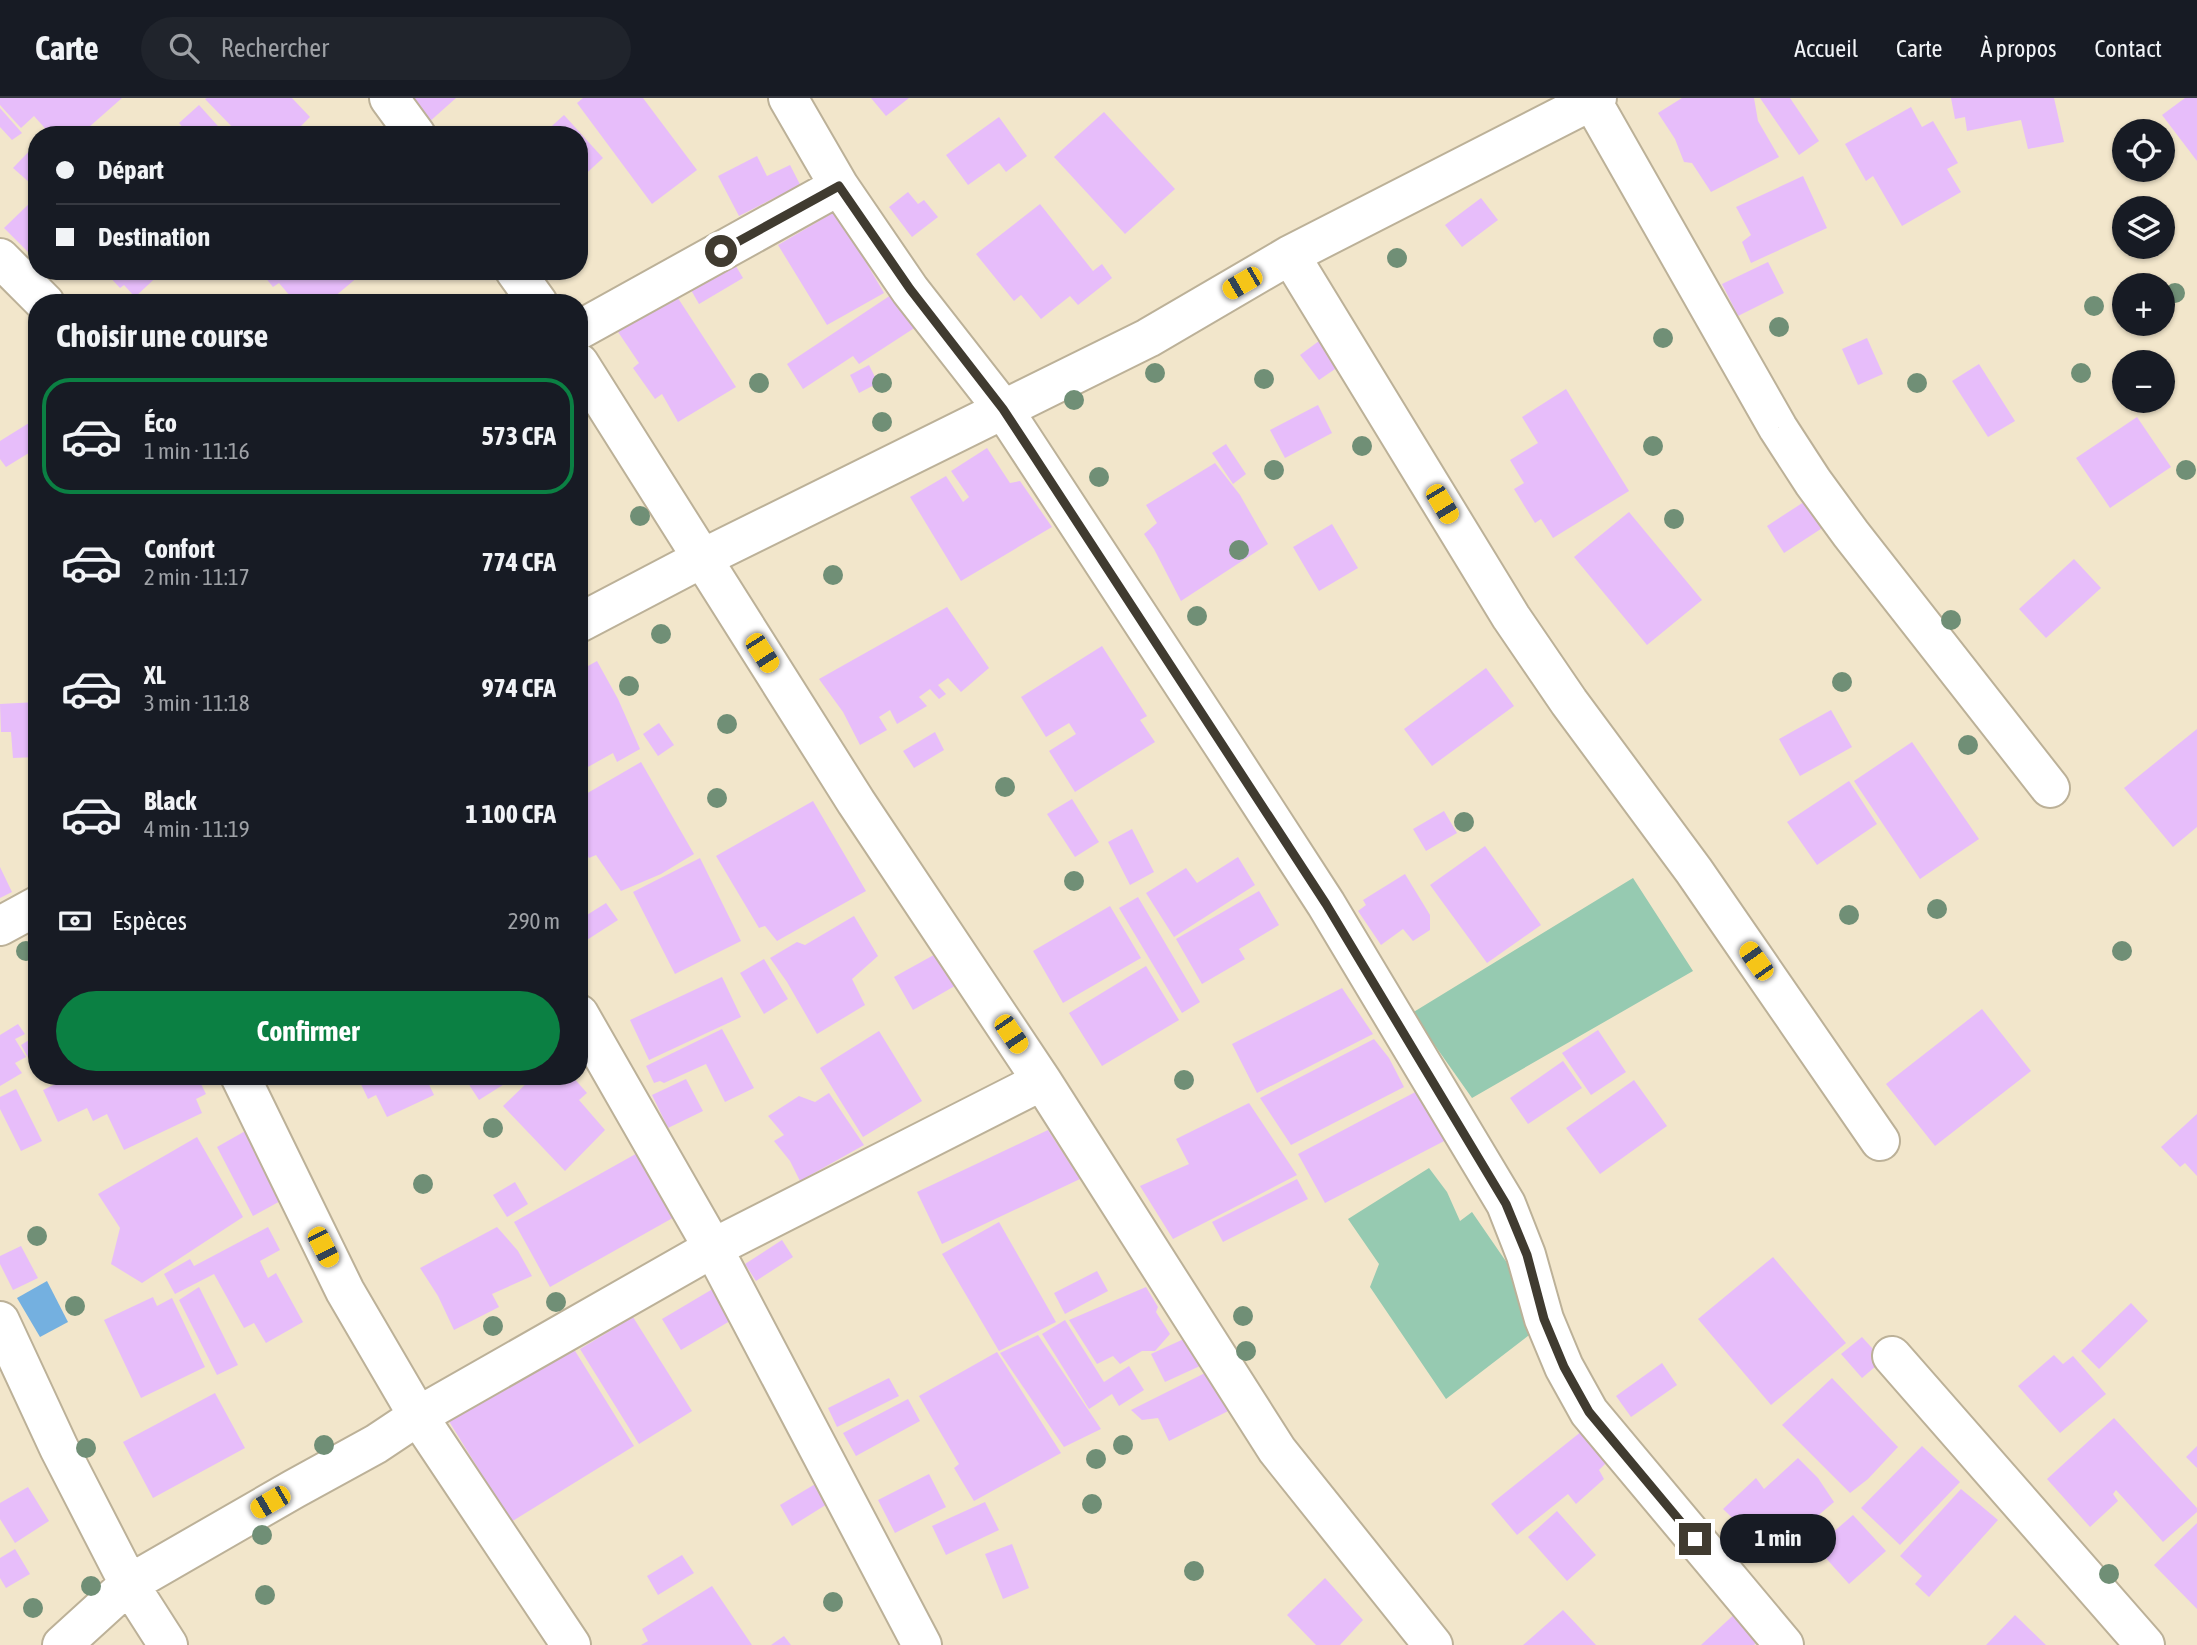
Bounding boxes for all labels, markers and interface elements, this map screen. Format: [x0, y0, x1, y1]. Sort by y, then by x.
search box [141, 17, 631, 80]
text: Carte [35, 29, 99, 67]
icon: search [165, 29, 203, 67]
text: Rechercher [221, 33, 329, 63]
text: Accueil [1794, 35, 1858, 62]
text: Carte [1896, 35, 1942, 62]
text: À propos [1980, 35, 2056, 62]
text: Contact [2094, 35, 2162, 62]
map controls [2112, 119, 2175, 413]
button: locate [2112, 119, 2175, 182]
text: Départ [98, 155, 164, 185]
button: layers [2112, 196, 2175, 259]
text: Destination [98, 222, 210, 252]
route start [705, 235, 737, 267]
car [1219, 263, 1266, 303]
button: + [2112, 273, 2175, 336]
text: Choisir une course [56, 317, 268, 354]
button: − [2112, 350, 2175, 413]
icon: car [60, 405, 123, 468]
text: Éco [144, 408, 177, 438]
text: 573 CFA [481, 421, 556, 451]
text: 1 min · 11:16 [144, 438, 250, 464]
car [1423, 481, 1462, 527]
icon: car [60, 531, 123, 594]
text: Confort [144, 534, 215, 564]
text: 774 CFA [481, 547, 556, 577]
text: 2 min · 11:17 [144, 564, 250, 590]
car [742, 630, 783, 676]
icon: car [60, 657, 123, 720]
text: XL [144, 660, 166, 690]
text: 974 CFA [481, 673, 556, 703]
text: 3 min · 11:18 [144, 690, 250, 716]
icon: car [60, 783, 123, 846]
text: Black [144, 786, 196, 816]
text: 1 100 CFA [466, 799, 556, 829]
text: 4 min · 11:19 [144, 816, 250, 842]
icon: cash [56, 902, 94, 940]
text: Espèces [112, 906, 187, 936]
text: 290 m [508, 908, 560, 934]
car [1736, 938, 1777, 984]
button: Confirmer [56, 991, 560, 1071]
car [991, 1011, 1032, 1057]
car [305, 1224, 342, 1270]
car [247, 1482, 294, 1522]
callout: 1 min [1720, 1514, 1835, 1564]
route end [1679, 1523, 1711, 1555]
text: 1 min [1755, 1525, 1801, 1551]

